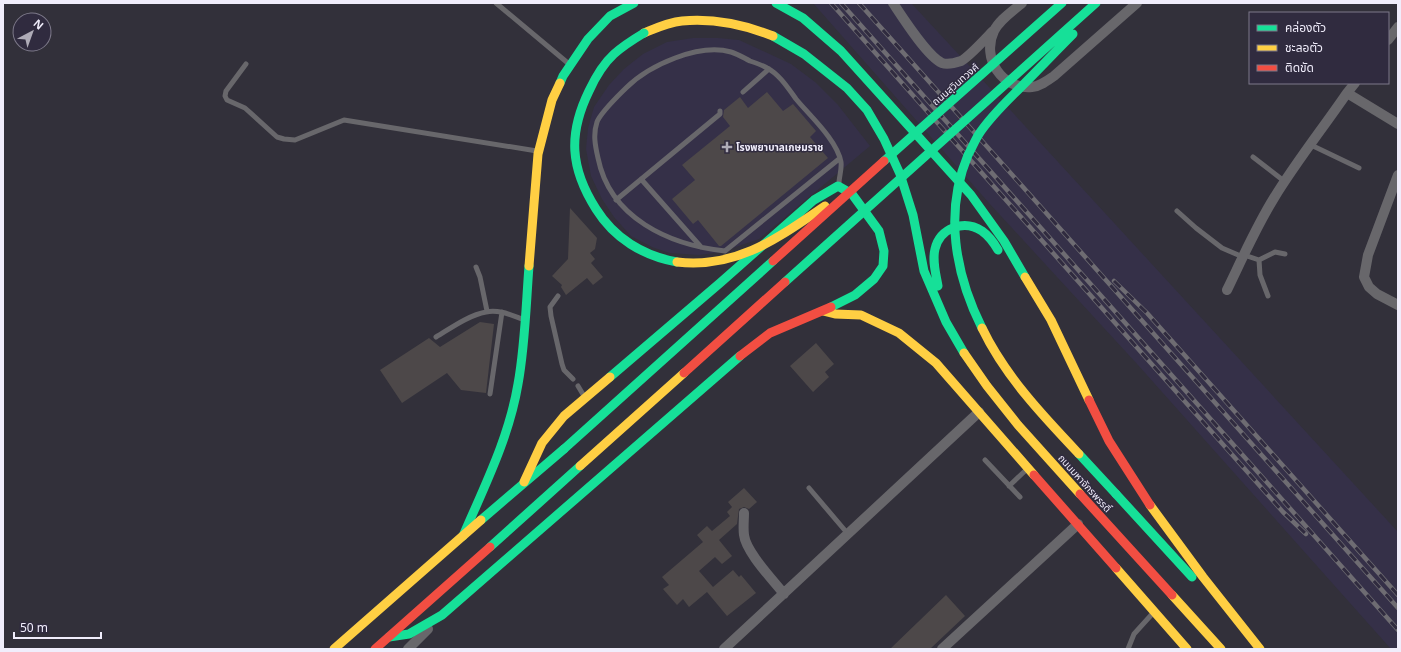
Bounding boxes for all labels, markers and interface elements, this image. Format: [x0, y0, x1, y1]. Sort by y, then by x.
north arrow [12, 12, 52, 52]
legend [1249, 12, 1389, 84]
text: N [31, 15, 47, 33]
text: คล่องตัว [1285, 19, 1326, 36]
text: ชะลอตัว [1285, 39, 1323, 56]
text: ติดขัด [1285, 59, 1314, 76]
street label: ถนนสุวินทวงศ์ [929, 60, 981, 108]
place label: โรงพยาบาลเกษมราช [736, 140, 823, 154]
marker: โรงพยาบาลเกษมราช [721, 141, 733, 153]
street label: ถนนมหาจักรพรรดิ์ [1055, 451, 1115, 515]
scale bar [14, 614, 101, 640]
text: 50 m [20, 619, 48, 636]

